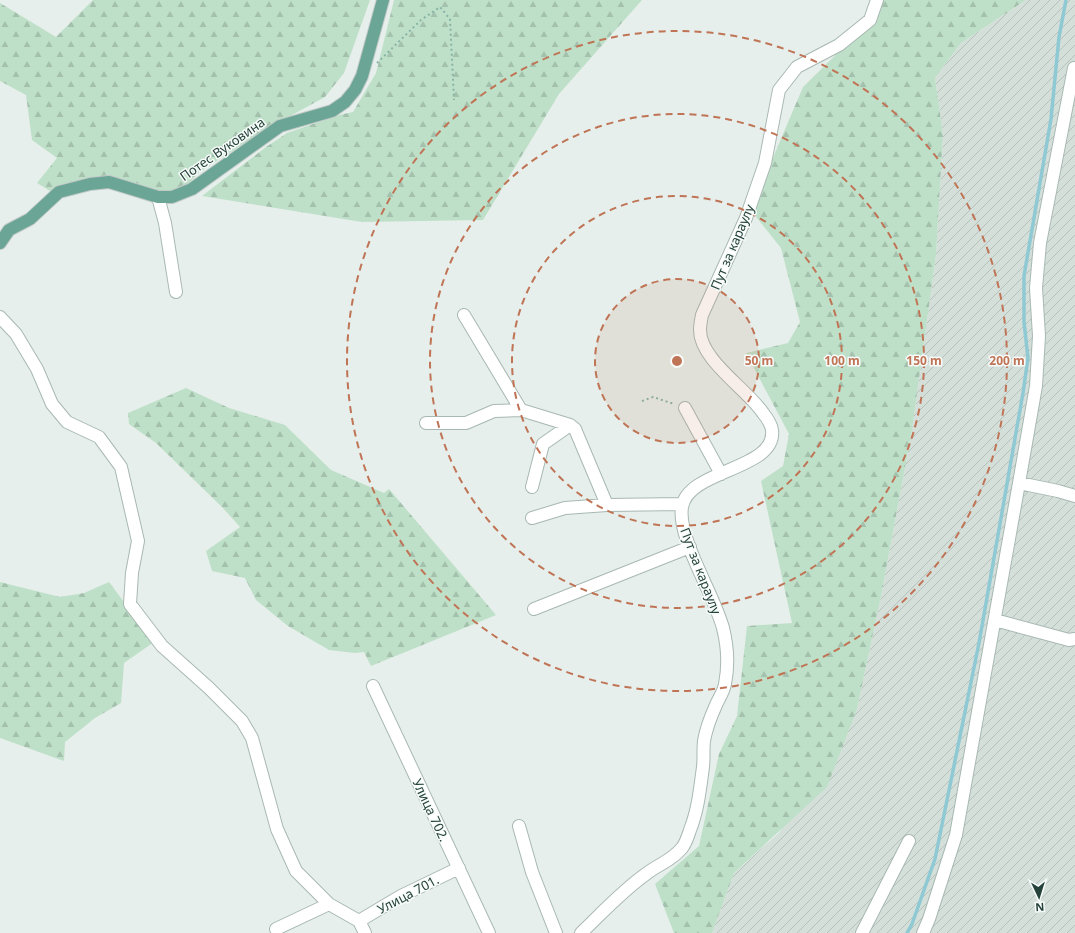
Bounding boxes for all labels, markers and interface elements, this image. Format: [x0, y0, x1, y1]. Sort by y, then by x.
street label: Потес Вуковина [176, 113, 268, 185]
street label: Пут за караулу [706, 201, 758, 293]
text: 50 m [745, 352, 773, 369]
text: 100 m [824, 352, 860, 369]
text: 150 m [906, 352, 942, 369]
text: 200 m [989, 352, 1025, 369]
centre of rings [670, 354, 684, 368]
street label: Пут за караулу [676, 525, 726, 617]
street label: Улица 702. [409, 776, 453, 844]
street label: Улица 701. [374, 870, 442, 918]
north arrow [1019, 877, 1059, 917]
text: N [1035, 900, 1045, 915]

